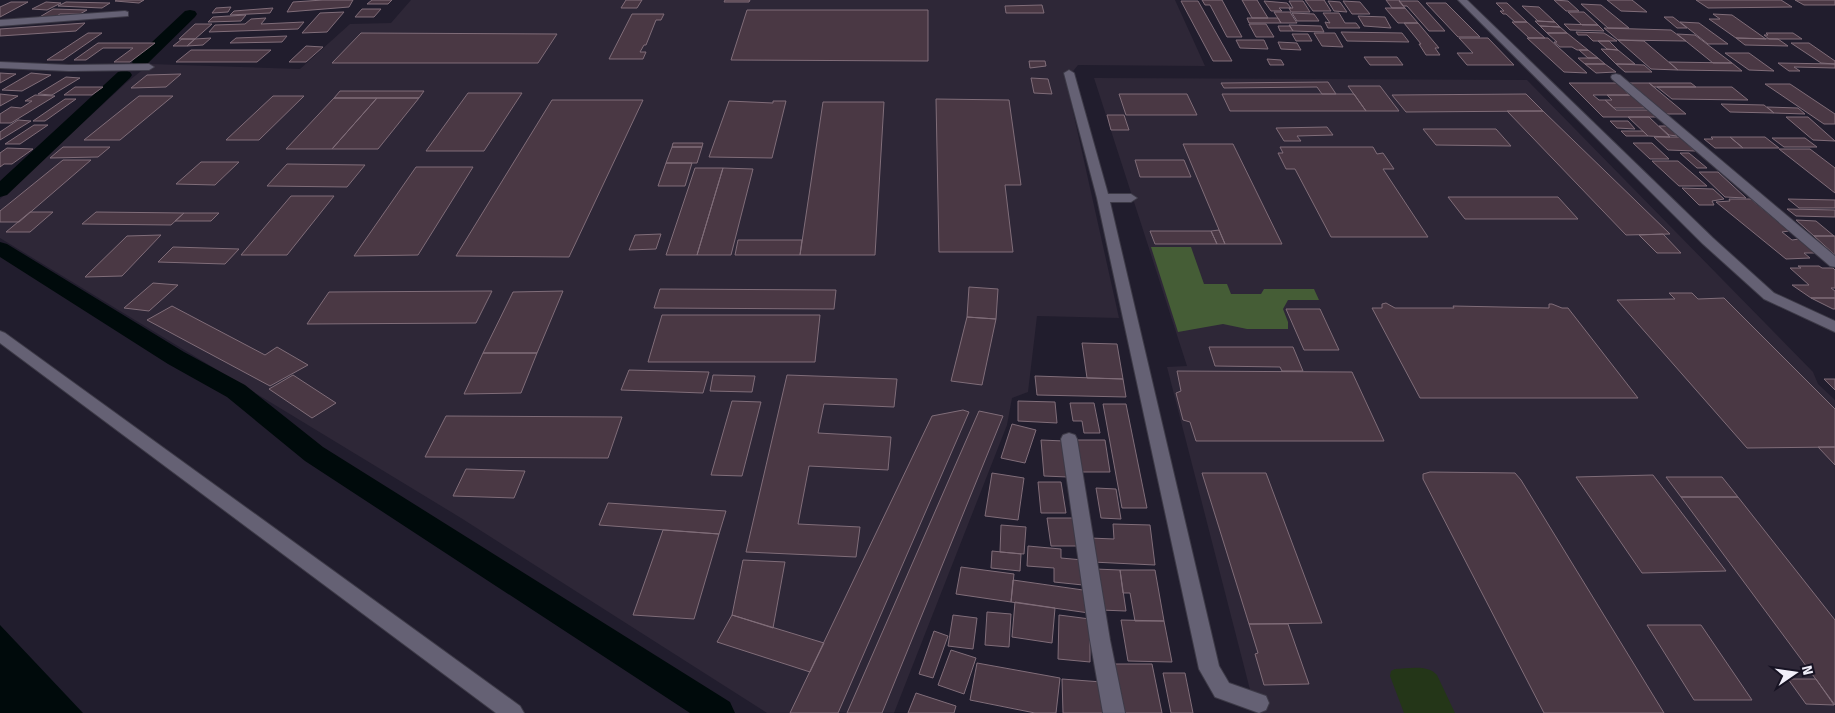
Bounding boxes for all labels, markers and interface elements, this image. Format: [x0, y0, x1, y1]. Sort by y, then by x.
north arrow [1770, 648, 1820, 698]
text: N [1798, 664, 1817, 677]

